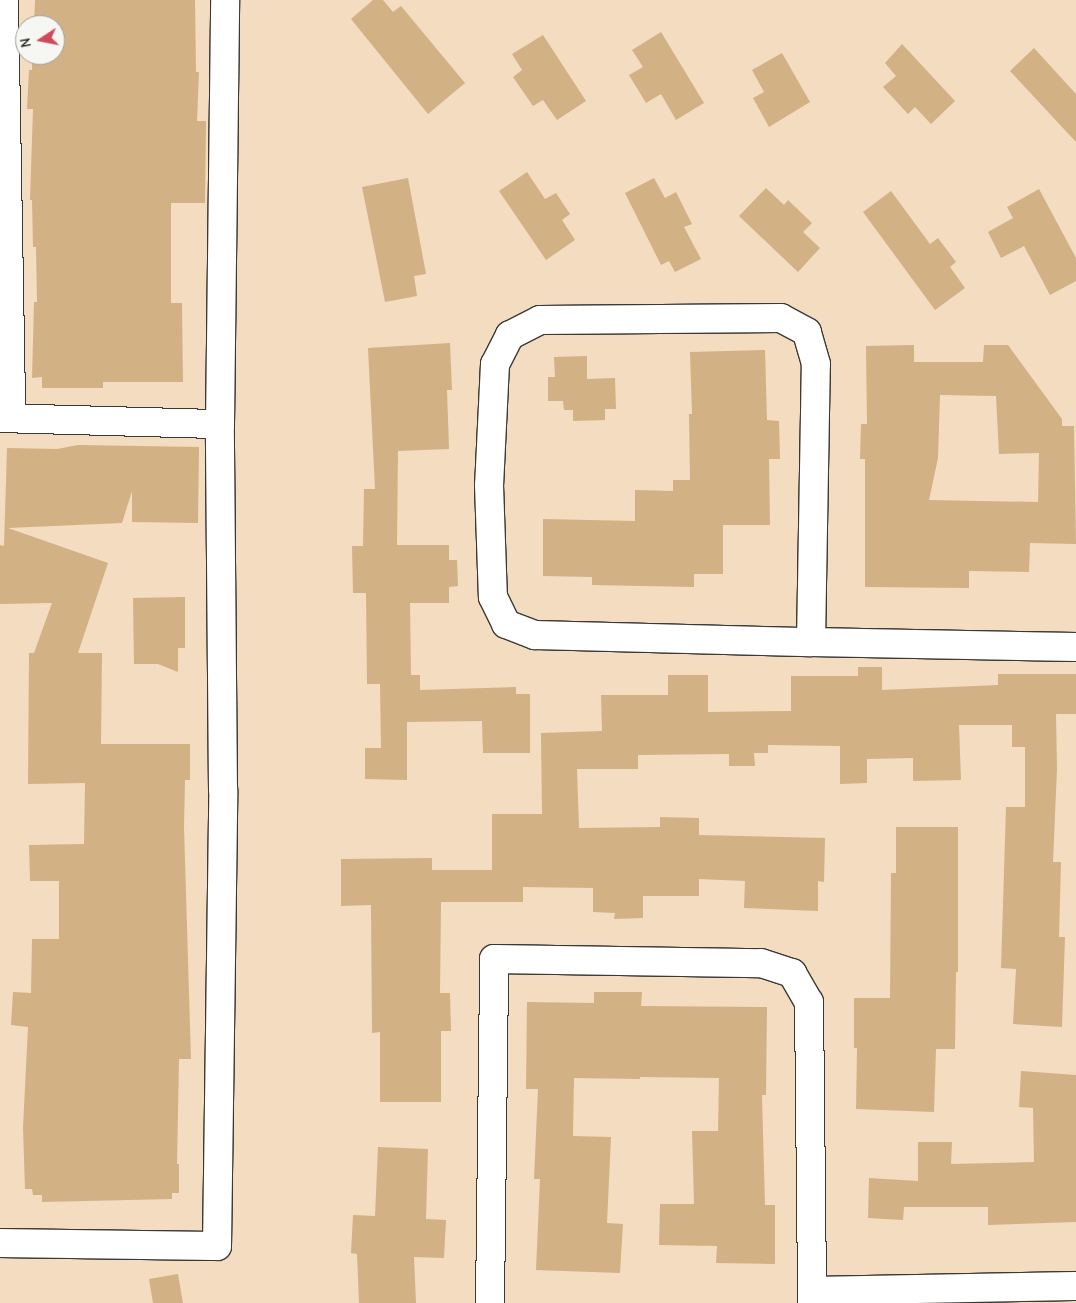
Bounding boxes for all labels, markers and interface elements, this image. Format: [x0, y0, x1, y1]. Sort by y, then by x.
north arrow [15, 15, 65, 65]
text: N [17, 37, 35, 49]

